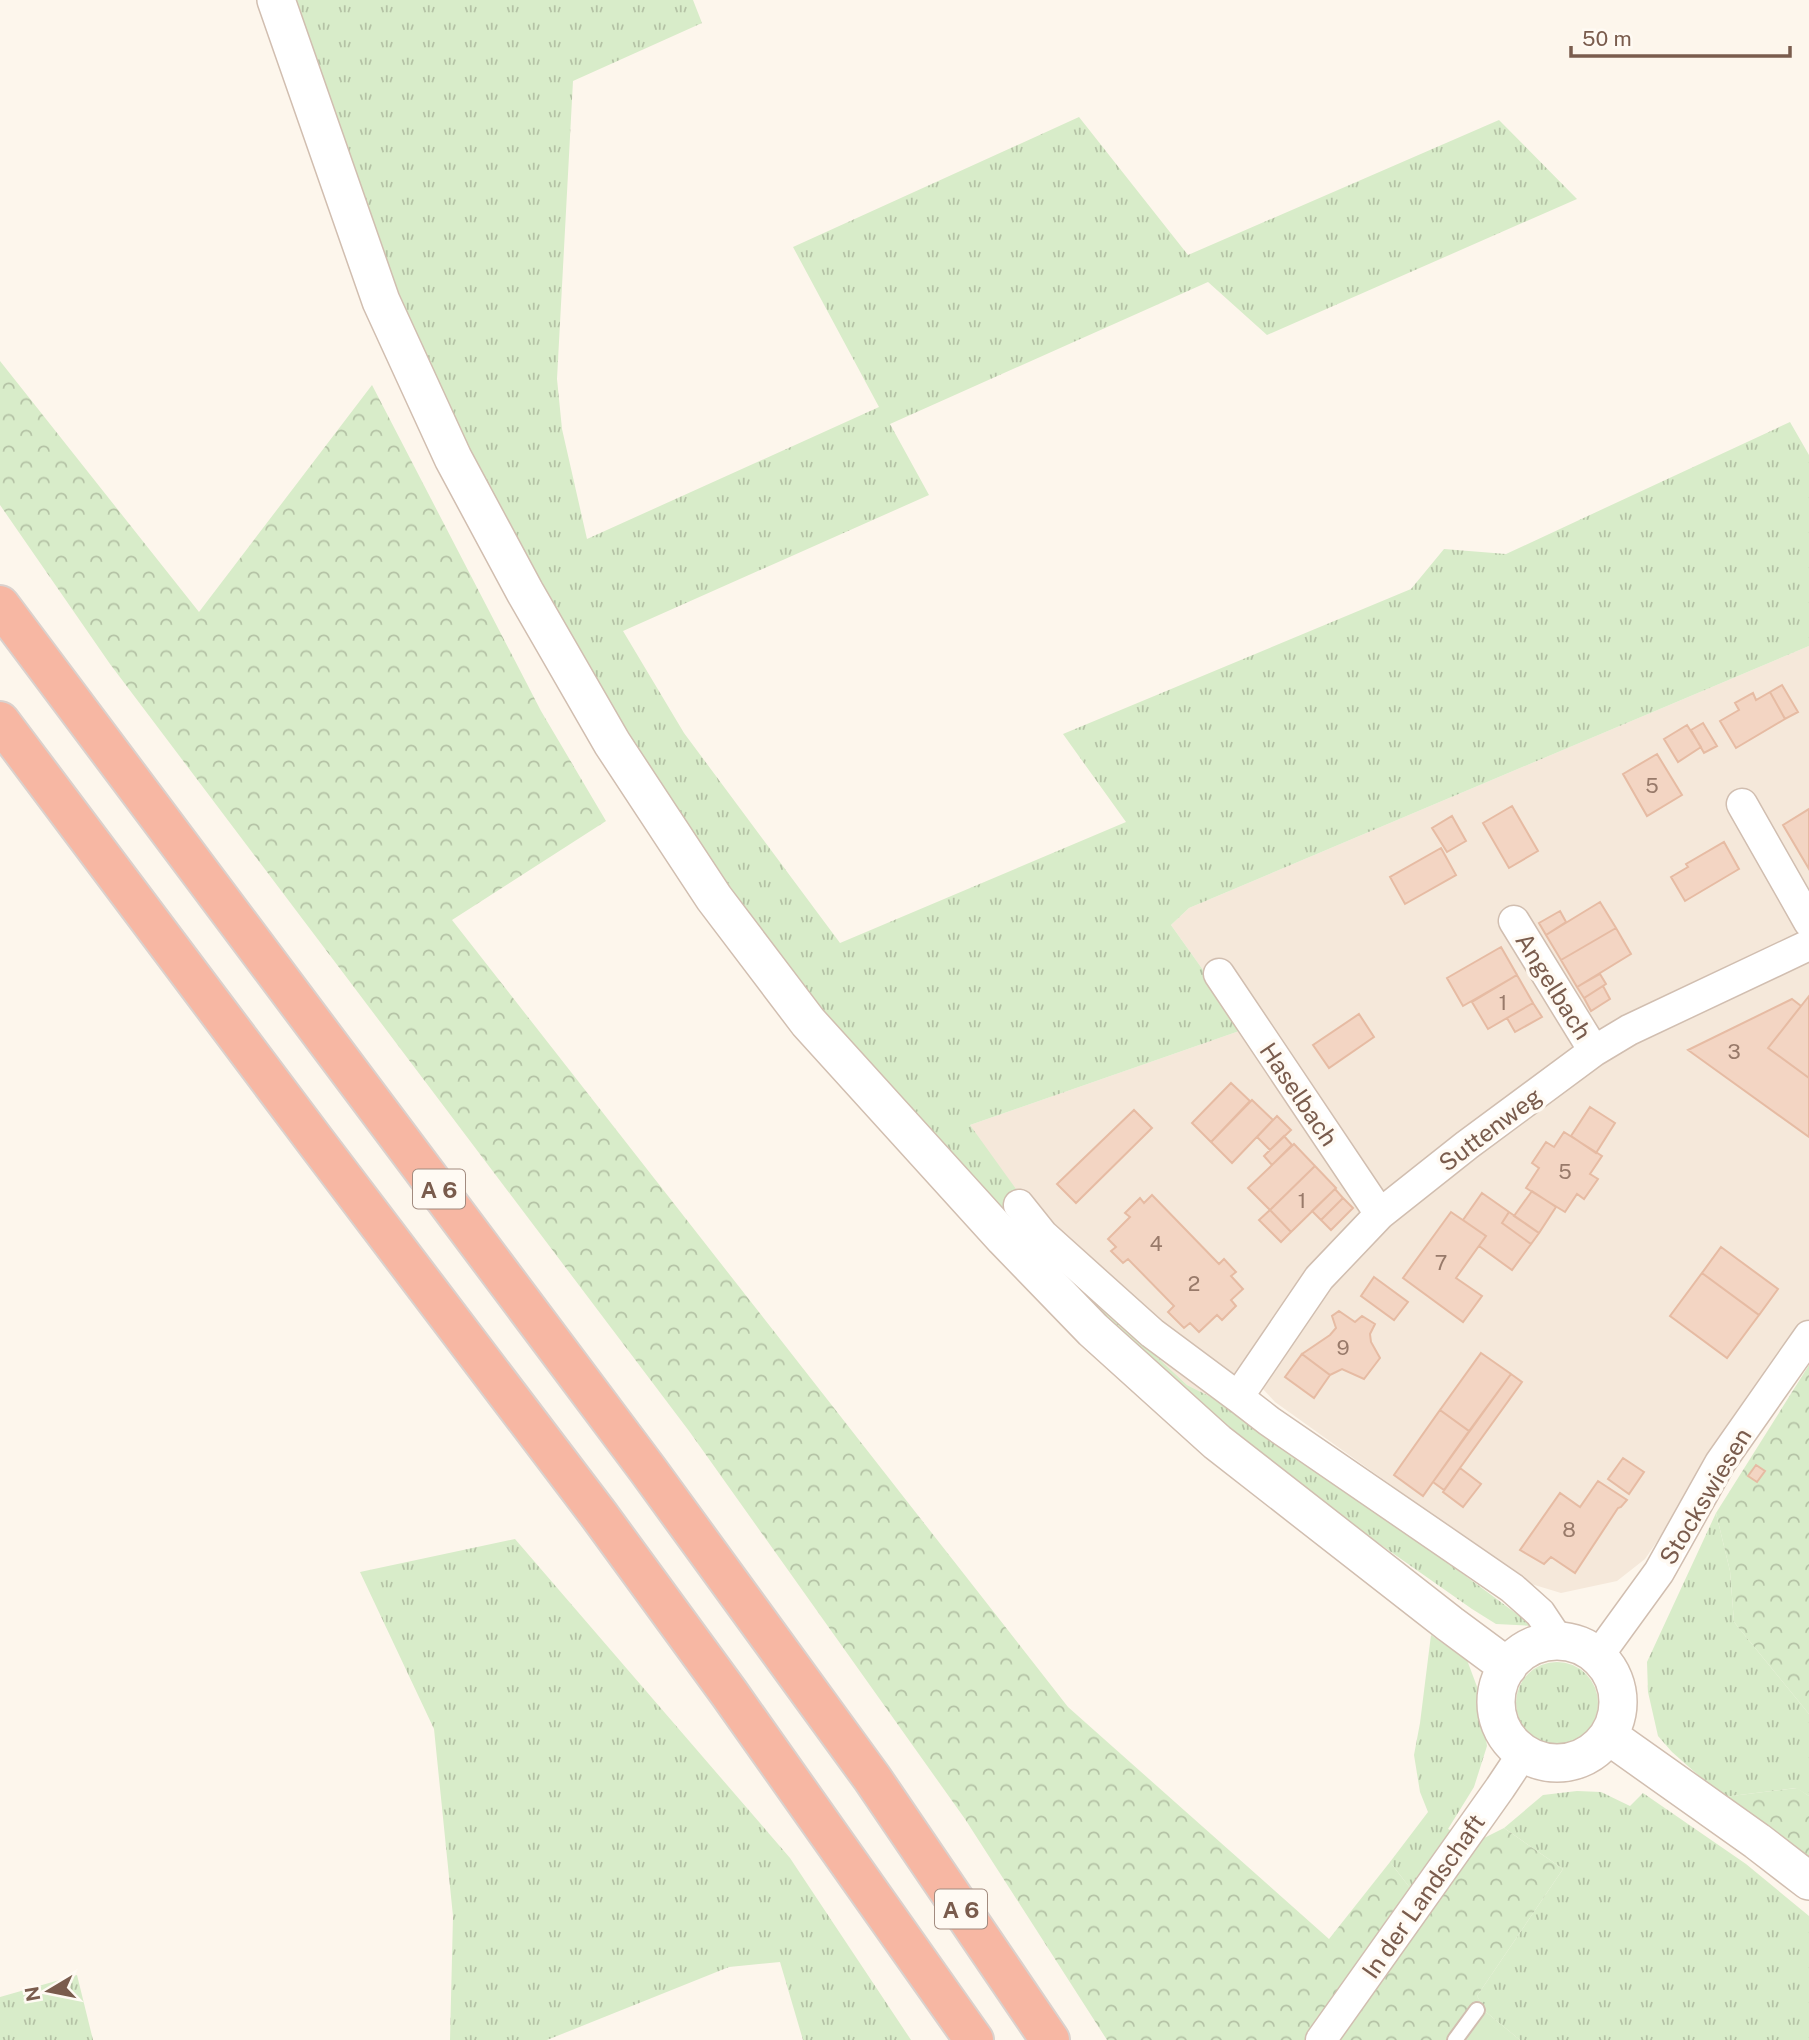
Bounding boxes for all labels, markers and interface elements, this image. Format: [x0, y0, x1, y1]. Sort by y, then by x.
scale bar [1571, 14, 1790, 58]
text: 50 m [1582, 26, 1632, 51]
house number: 5 [1645, 773, 1659, 798]
street label: Angelbach [1510, 928, 1598, 1044]
house number: 1 [1499, 990, 1507, 1015]
street label: Haselbach [1254, 1037, 1344, 1151]
house number: 3 [1727, 1039, 1741, 1064]
street label: Suttenweg [1433, 1081, 1547, 1177]
house number: 5 [1558, 1159, 1572, 1184]
road number: A 6 [413, 1170, 465, 1208]
house number: 1 [1298, 1188, 1306, 1213]
house number: 4 [1149, 1231, 1163, 1256]
house number: 7 [1435, 1250, 1447, 1275]
house number: 2 [1188, 1271, 1200, 1296]
house number: 9 [1336, 1335, 1350, 1360]
street label: Stockswiesen [1653, 1423, 1757, 1569]
house number: 8 [1562, 1517, 1576, 1542]
street label: In der Landschaft [1356, 1809, 1490, 1983]
road number: A 6 [935, 1890, 987, 1928]
north arrow [14, 1956, 84, 2026]
text: N [20, 1985, 44, 2003]

